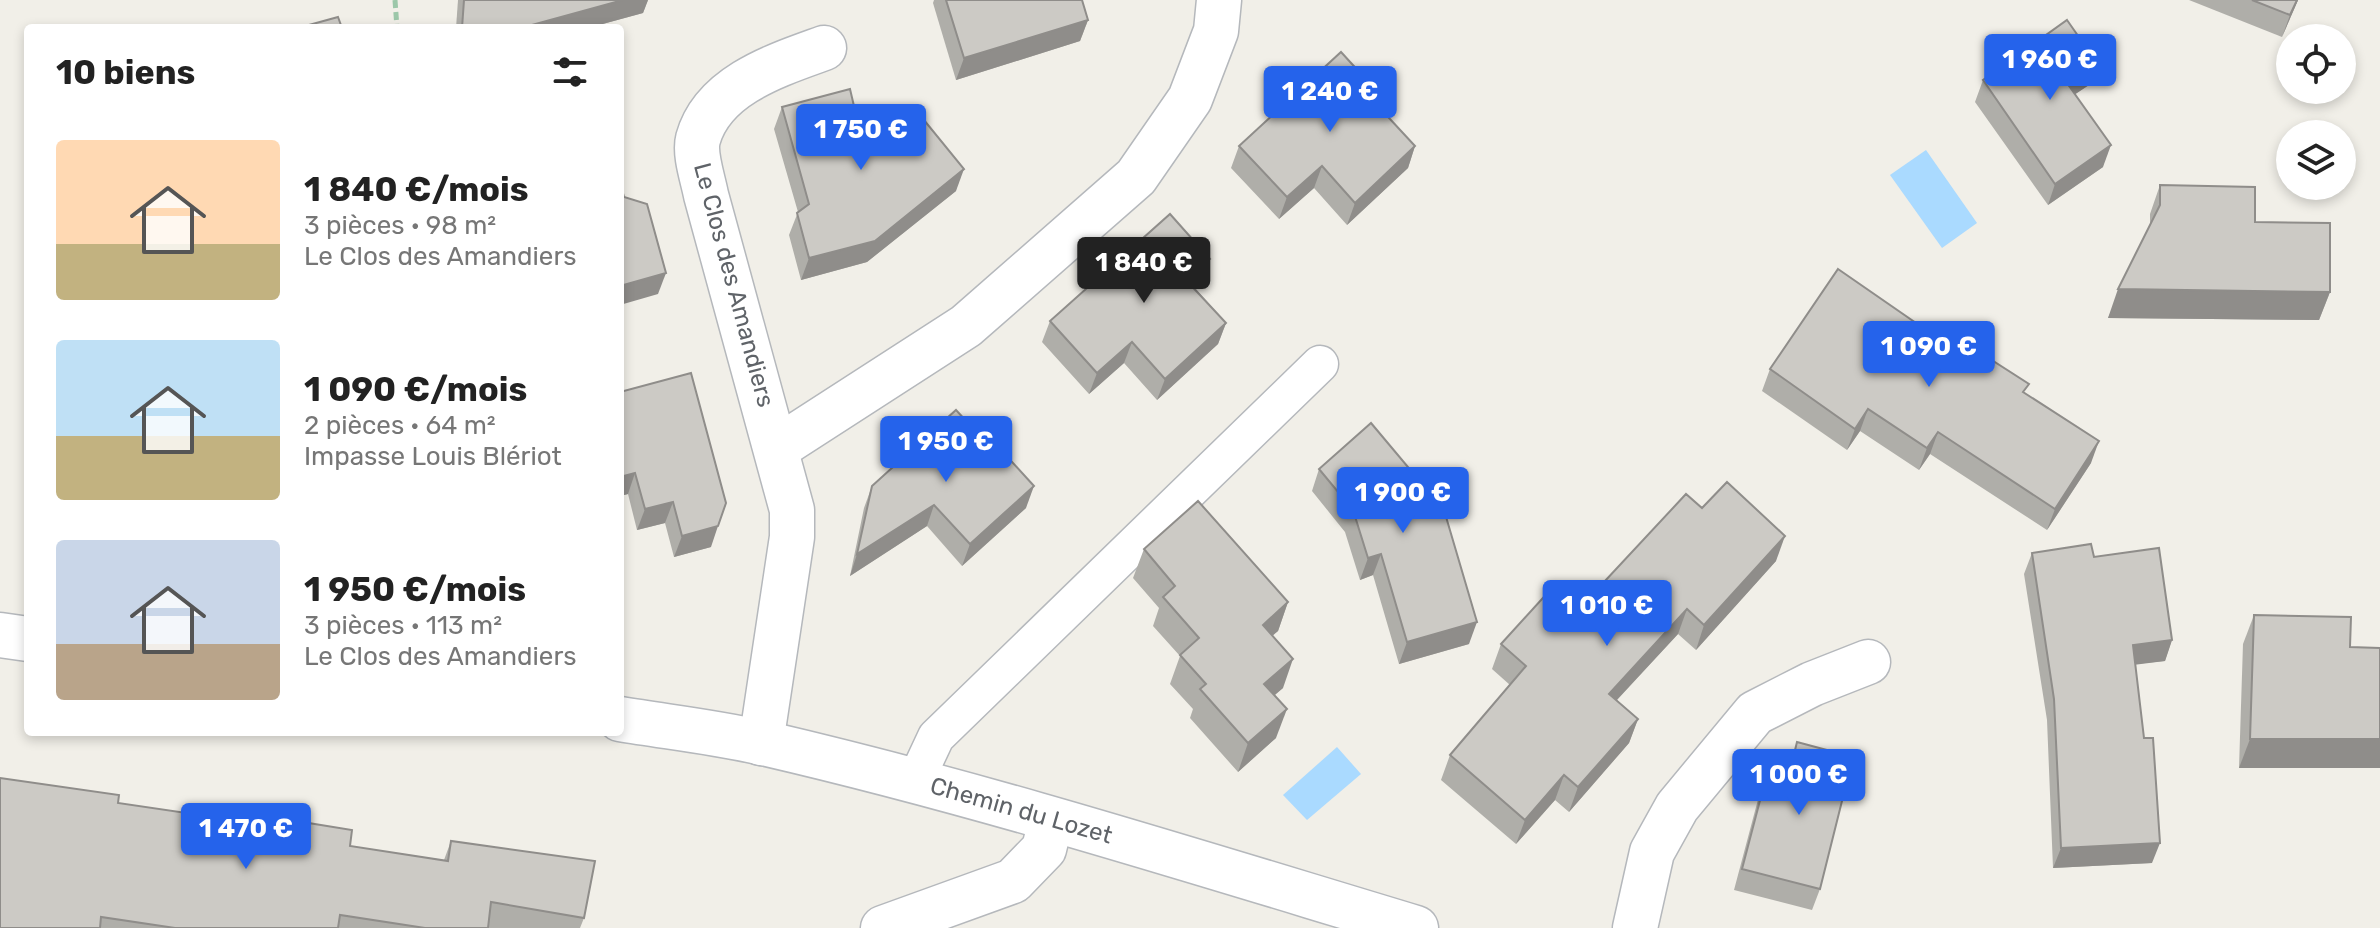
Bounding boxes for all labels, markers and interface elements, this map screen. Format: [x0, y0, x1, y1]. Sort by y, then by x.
map controls [2276, 24, 2356, 200]
button: locate [2276, 24, 2356, 104]
pin: 1 960 € [1976, 34, 2124, 102]
text: 1 960 € [2002, 44, 2098, 75]
icon: filters [548, 50, 592, 94]
text: 10 biens [56, 52, 195, 93]
pin: 1 240 € [1256, 66, 1404, 134]
text: 1 240 € [1282, 76, 1378, 107]
pin: 1 750 € [787, 104, 935, 172]
text: 1 750 € [814, 114, 908, 145]
button: layers [2276, 120, 2356, 200]
street label: Le Clos des Amandiers [688, 160, 780, 410]
text: 1 840 €/mois [304, 169, 529, 210]
icon: home [120, 172, 216, 268]
text: 3 pièces · 98 m² [304, 210, 496, 241]
pin: 1 840 € [1070, 237, 1218, 305]
text: Le Clos des Amandiers [304, 241, 577, 272]
text: 1 840 € [1095, 247, 1193, 278]
pin: 1 090 € [1855, 321, 2003, 389]
text: 1 090 € [1881, 331, 1977, 362]
text: 1 090 €/mois [304, 369, 527, 410]
icon: home [120, 372, 216, 468]
text: 2 pièces · 64 m² [304, 410, 496, 441]
pin: 1 950 € [872, 416, 1020, 484]
text: 1 950 € [898, 426, 994, 457]
text: Impasse Louis Blériot [304, 441, 562, 472]
pin: 1 900 € [1329, 467, 1477, 535]
text: 1 900 € [1355, 477, 1451, 508]
text: 1 950 €/mois [304, 569, 526, 610]
icon: home [120, 572, 216, 668]
pin: 1 010 € [1533, 580, 1681, 648]
text: 1 010 € [1561, 590, 1653, 621]
text: 3 pièces · 113 m² [304, 610, 502, 641]
text: Le Clos des Amandiers [304, 641, 577, 672]
pin: 1 000 € [1725, 749, 1873, 817]
text: 1 000 € [1750, 759, 1848, 790]
street label: Chemin du Lozet [927, 772, 1116, 850]
pin: 1 470 € [172, 803, 320, 871]
text: 1 470 € [199, 813, 293, 844]

